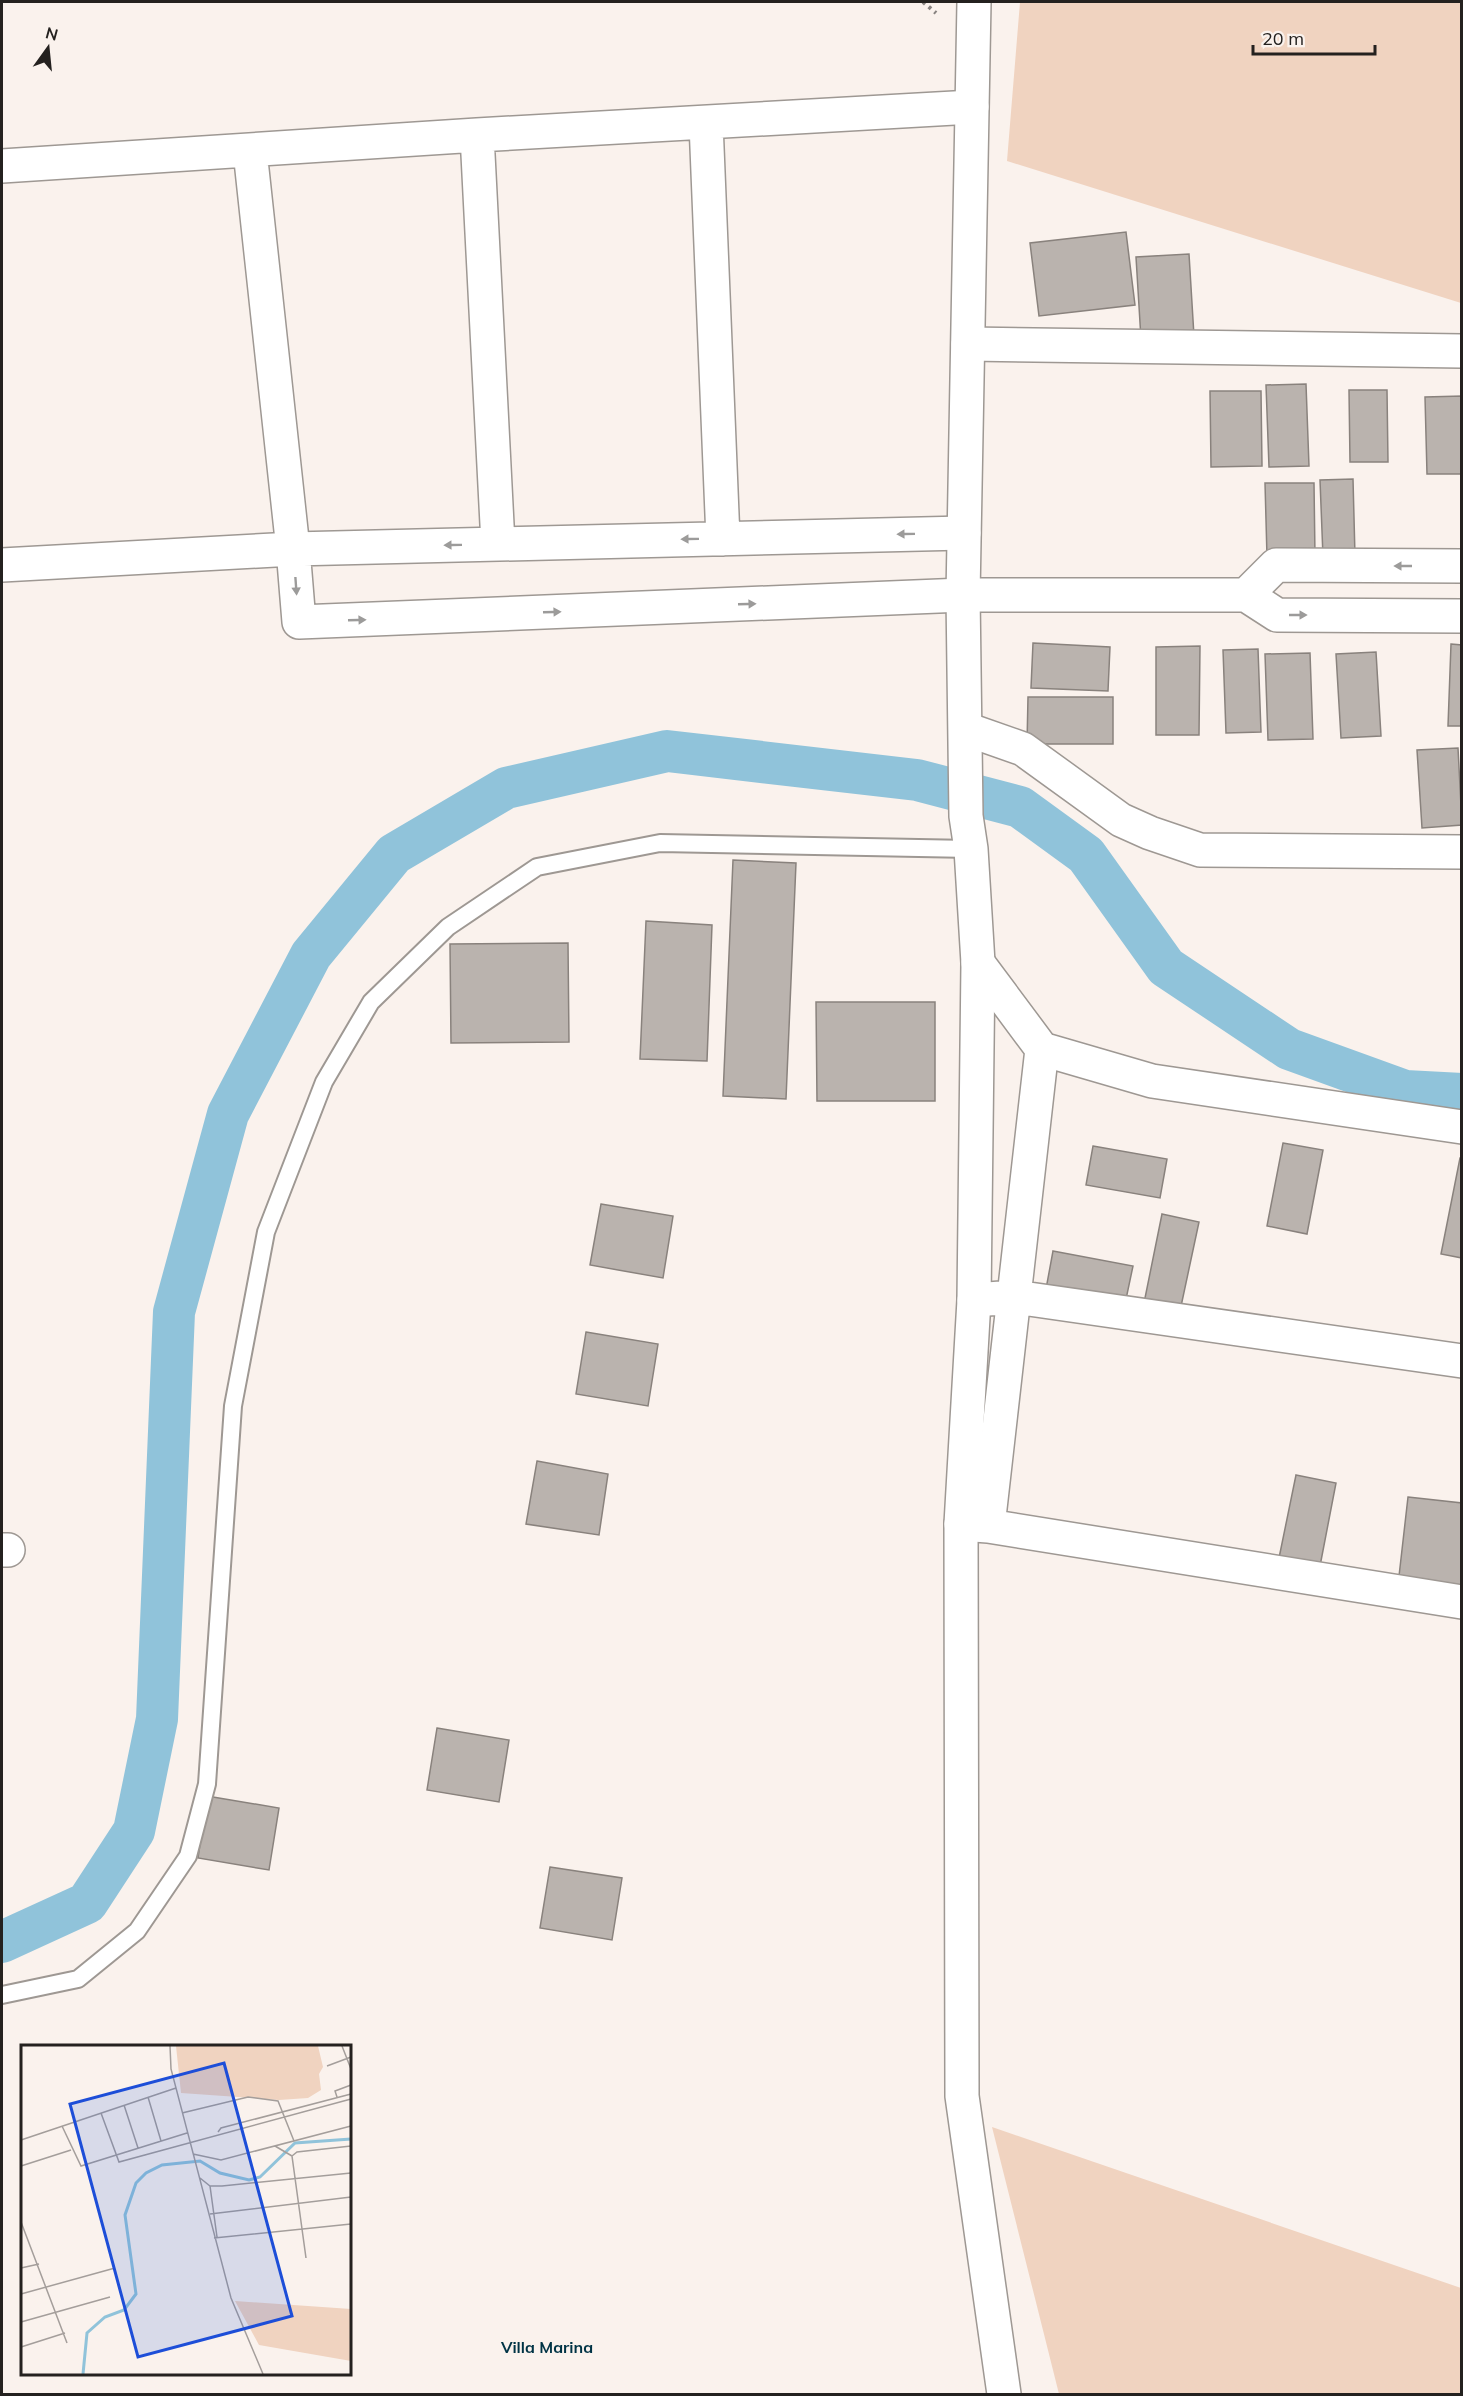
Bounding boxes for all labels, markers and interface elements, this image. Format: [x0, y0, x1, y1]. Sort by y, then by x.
north arrow [18, 18, 78, 78]
scale bar [1253, 18, 1374, 56]
text: N [43, 22, 60, 45]
text: 20 m [1262, 27, 1304, 50]
one-way arrow [896, 530, 915, 539]
one-way arrow [681, 535, 700, 544]
one-way arrow [444, 541, 463, 550]
one-way arrow [1394, 561, 1413, 571]
one-way arrow [291, 576, 301, 595]
one-way arrow [737, 599, 756, 608]
one-way arrow [543, 607, 562, 616]
one-way arrow [1289, 610, 1308, 620]
one-way arrow [348, 615, 367, 624]
inset map [21, 2045, 351, 2375]
district label: Villa Marina [500, 2337, 593, 2357]

